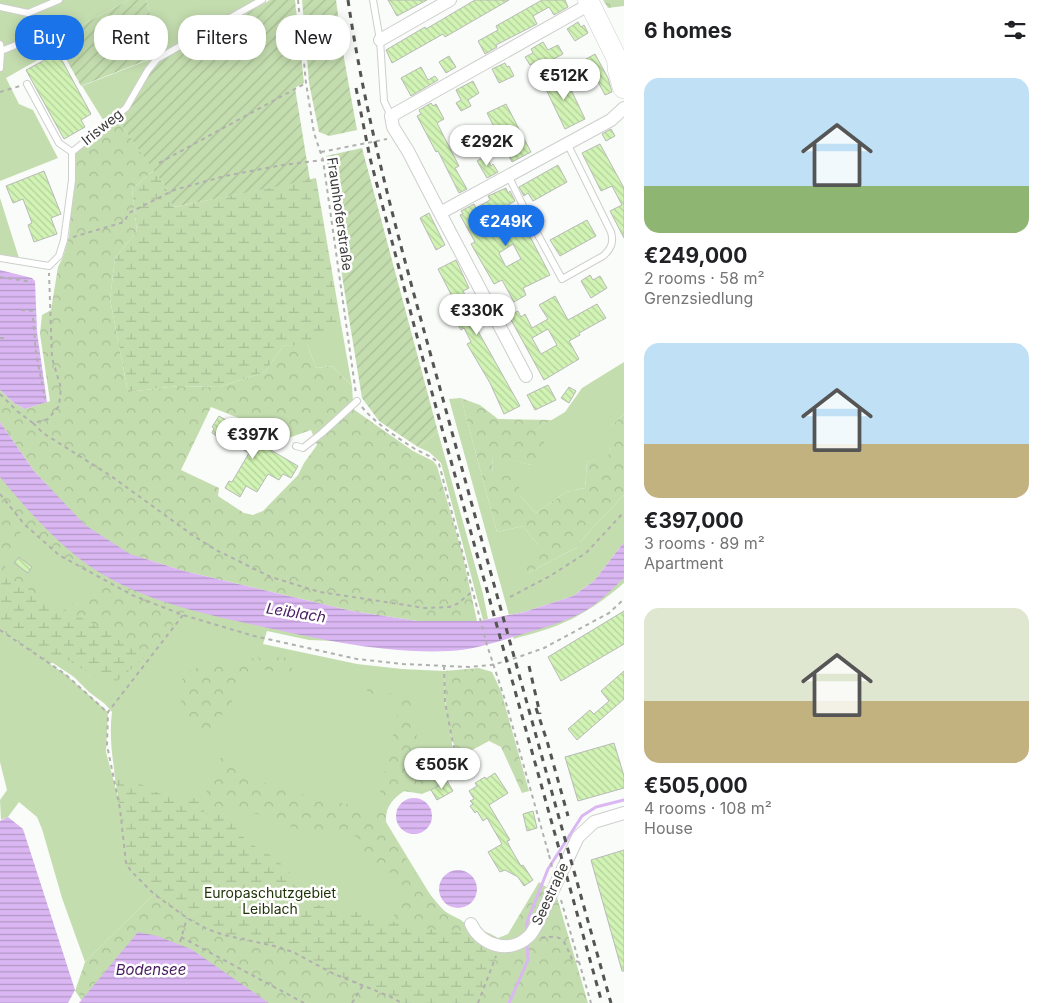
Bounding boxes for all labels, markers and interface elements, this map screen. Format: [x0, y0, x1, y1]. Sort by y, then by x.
chip: Buy [15, 15, 84, 60]
chip: Rent [94, 15, 168, 60]
chip: Filters [178, 15, 266, 60]
chip: New [276, 15, 350, 60]
icon: filters [1001, 16, 1029, 44]
text: 6 homes [644, 18, 732, 43]
pin: €512K [529, 58, 599, 101]
text: €512K [539, 65, 589, 85]
street label: Irisweg [78, 105, 126, 148]
icon: home [792, 110, 882, 200]
pin: €292K [452, 124, 522, 167]
text: €292K [460, 131, 514, 151]
street label: Fraunhoferstraße [324, 156, 357, 272]
pin: €249K [471, 204, 541, 247]
text: €249K [479, 211, 533, 231]
text: €249,000 [644, 243, 747, 268]
text: 2 rooms · 58 m² [644, 268, 764, 288]
text: Grenzsiedlung [644, 288, 753, 308]
pin: €330K [442, 294, 512, 336]
text: €330K [450, 300, 504, 320]
icon: home [792, 375, 882, 465]
pin: €397K [218, 418, 288, 460]
text: €397K [227, 424, 279, 444]
text: €397,000 [644, 508, 744, 533]
text: 3 rooms · 89 m² [644, 533, 765, 553]
text: Apartment [644, 553, 724, 573]
water label: Leiblach [265, 598, 327, 627]
icon: home [792, 640, 882, 730]
pin: €505K [407, 748, 477, 790]
text: €505K [415, 754, 469, 774]
text: €505,000 [644, 773, 748, 798]
text: 4 rooms · 108 m² [644, 798, 772, 818]
text: House [644, 818, 693, 838]
street label: Seestraße [528, 860, 571, 928]
park label: Europaschutzgebiet Leiblach [204, 884, 337, 917]
water label: Bodensee [116, 960, 186, 979]

